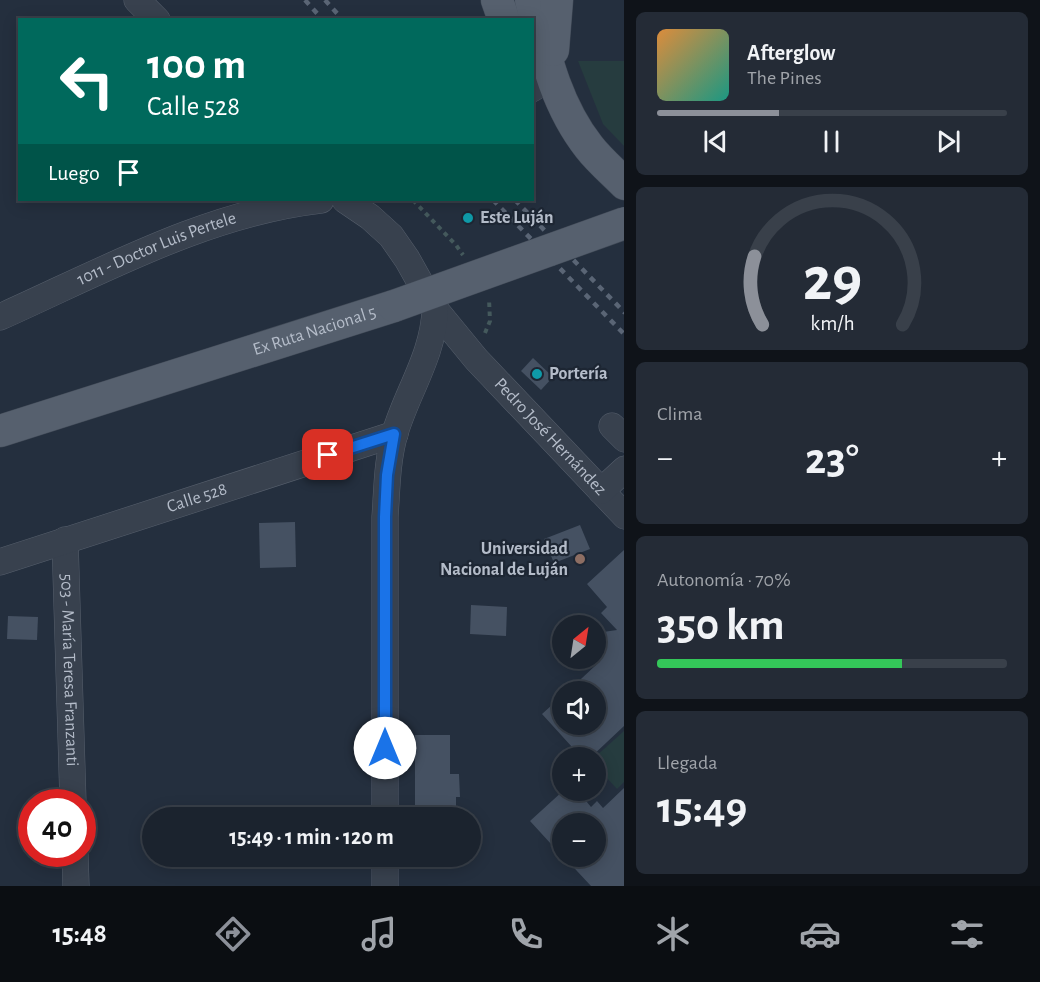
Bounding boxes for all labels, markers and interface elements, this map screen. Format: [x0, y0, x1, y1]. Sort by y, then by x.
icon: left [48, 42, 126, 120]
text: Afterglow [747, 42, 835, 64]
text: 100 m [147, 44, 246, 86]
text: The Pines [747, 68, 822, 88]
text: Calle 528 [147, 93, 240, 120]
icon: previous [699, 125, 732, 158]
icon: pause [815, 125, 848, 158]
icon: next [932, 125, 965, 158]
icon: arrive [112, 156, 145, 189]
text: Luego [48, 162, 100, 184]
street label: 1011 - Doctor Luis Pertele [74, 209, 238, 289]
place label: Este Luján [480, 209, 554, 227]
marker: Este Luján [461, 211, 475, 225]
text: 29 [802, 249, 862, 311]
street label: Ex Ruta Nacional 5 [251, 303, 378, 359]
text: km/h [810, 314, 854, 335]
place label: Portería [549, 365, 608, 383]
marker: Portería [530, 367, 544, 381]
street label: Pedro José Hernández [491, 375, 609, 499]
text: Clima [657, 404, 702, 424]
pin [302, 429, 353, 480]
text: 23° [805, 437, 859, 482]
icon: arrive [311, 438, 344, 471]
text: − [657, 442, 673, 475]
text: + [991, 442, 1007, 475]
street label: Calle 528 [165, 480, 229, 516]
place label: Universidad Nacional de Luján [440, 540, 569, 579]
marker: Universidad Nacional de Luján [573, 552, 587, 566]
text: Autonomía · 70% [657, 570, 791, 590]
street label: 503 - María Teresa Franzanti [57, 573, 81, 767]
text: 350 km [657, 603, 785, 648]
north arrow [552, 615, 606, 669]
map controls [552, 615, 606, 867]
button: sound [552, 681, 606, 735]
position arrow [353, 716, 417, 780]
button: + [552, 747, 606, 801]
text: Llegada [657, 753, 718, 773]
text: 15:49 [657, 786, 747, 831]
speed limit sign: 40 [18, 789, 96, 867]
button: − [552, 813, 606, 867]
text: 15:49 · 1 min · 120 m [229, 826, 394, 848]
icon: directions [212, 913, 254, 955]
icon: music [358, 913, 400, 955]
icon: phone [505, 913, 547, 955]
icon: climate [652, 913, 694, 955]
icon: car [799, 913, 841, 955]
icon: filters [946, 913, 988, 955]
text: 15:48 [52, 920, 107, 947]

